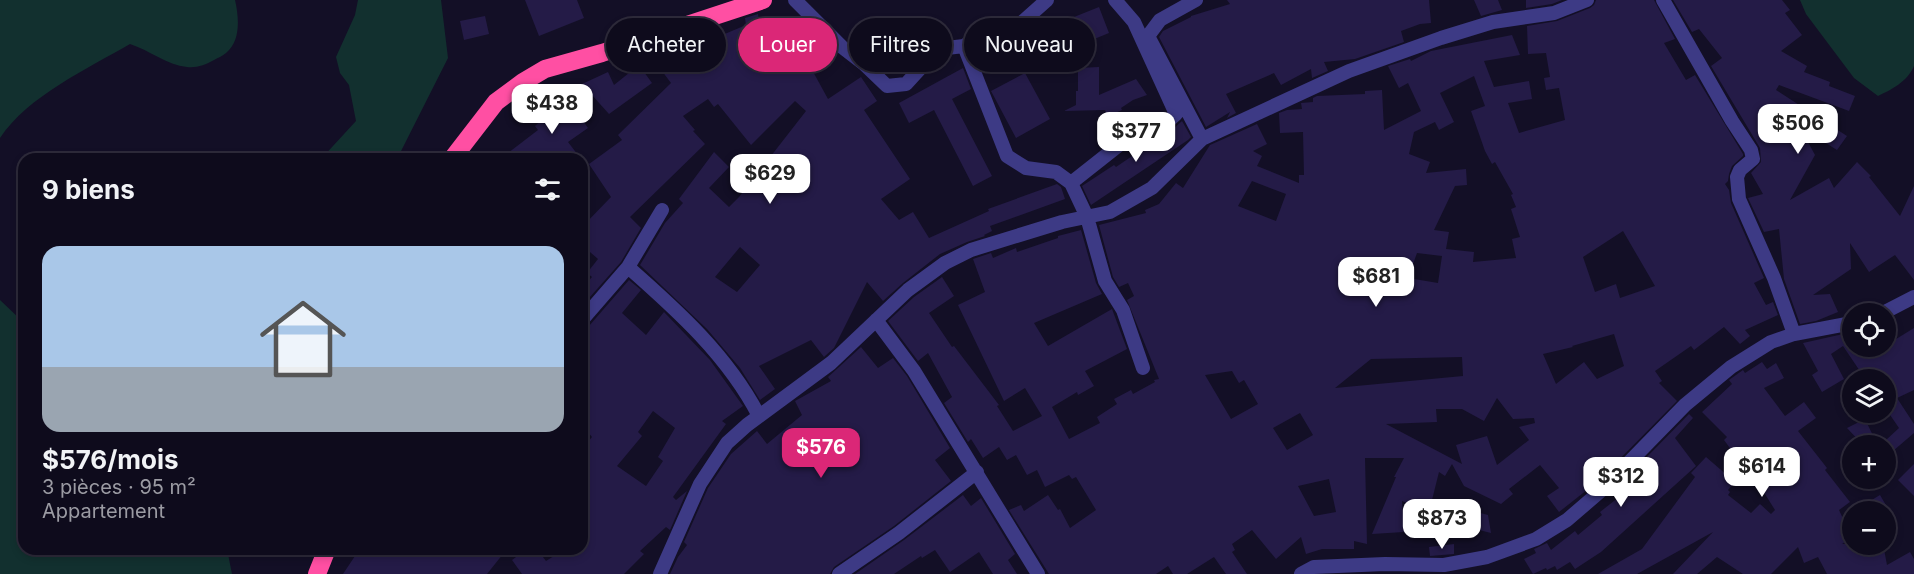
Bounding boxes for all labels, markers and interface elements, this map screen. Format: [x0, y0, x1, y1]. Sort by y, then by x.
chip: Acheter [606, 18, 726, 72]
chip: Louer [738, 18, 837, 72]
chip: Filtres [849, 18, 952, 72]
chip: Nouveau [964, 18, 1095, 72]
pin: $438 [516, 84, 588, 135]
text: $438 [526, 91, 578, 115]
pin: $506 [1762, 104, 1834, 155]
text: $506 [1772, 111, 1824, 135]
pin: $377 [1100, 112, 1172, 163]
text: $377 [1111, 119, 1161, 143]
pin: $629 [734, 154, 806, 205]
text: $629 [744, 161, 796, 185]
icon: filters [531, 173, 564, 206]
text: 9 biens [42, 174, 135, 205]
pin: $681 [1340, 257, 1412, 308]
text: $681 [1352, 264, 1400, 288]
icon: home [249, 285, 357, 393]
map controls [1842, 303, 1896, 555]
button: locate [1842, 303, 1896, 357]
button: layers [1842, 369, 1896, 423]
pin: $576 [785, 428, 857, 479]
text: $576 [796, 435, 846, 459]
button: + [1842, 435, 1896, 489]
text: $576/mois [42, 444, 179, 475]
pin: $614 [1726, 447, 1798, 498]
text: $614 [1738, 454, 1786, 478]
pin: $312 [1585, 457, 1657, 508]
text: $312 [1597, 464, 1645, 488]
text: 3 pièces · 95 m² [42, 475, 196, 499]
text: Appartement [42, 499, 165, 523]
pin: $873 [1406, 499, 1478, 550]
button: − [1842, 501, 1896, 555]
text: $873 [1417, 506, 1467, 530]

